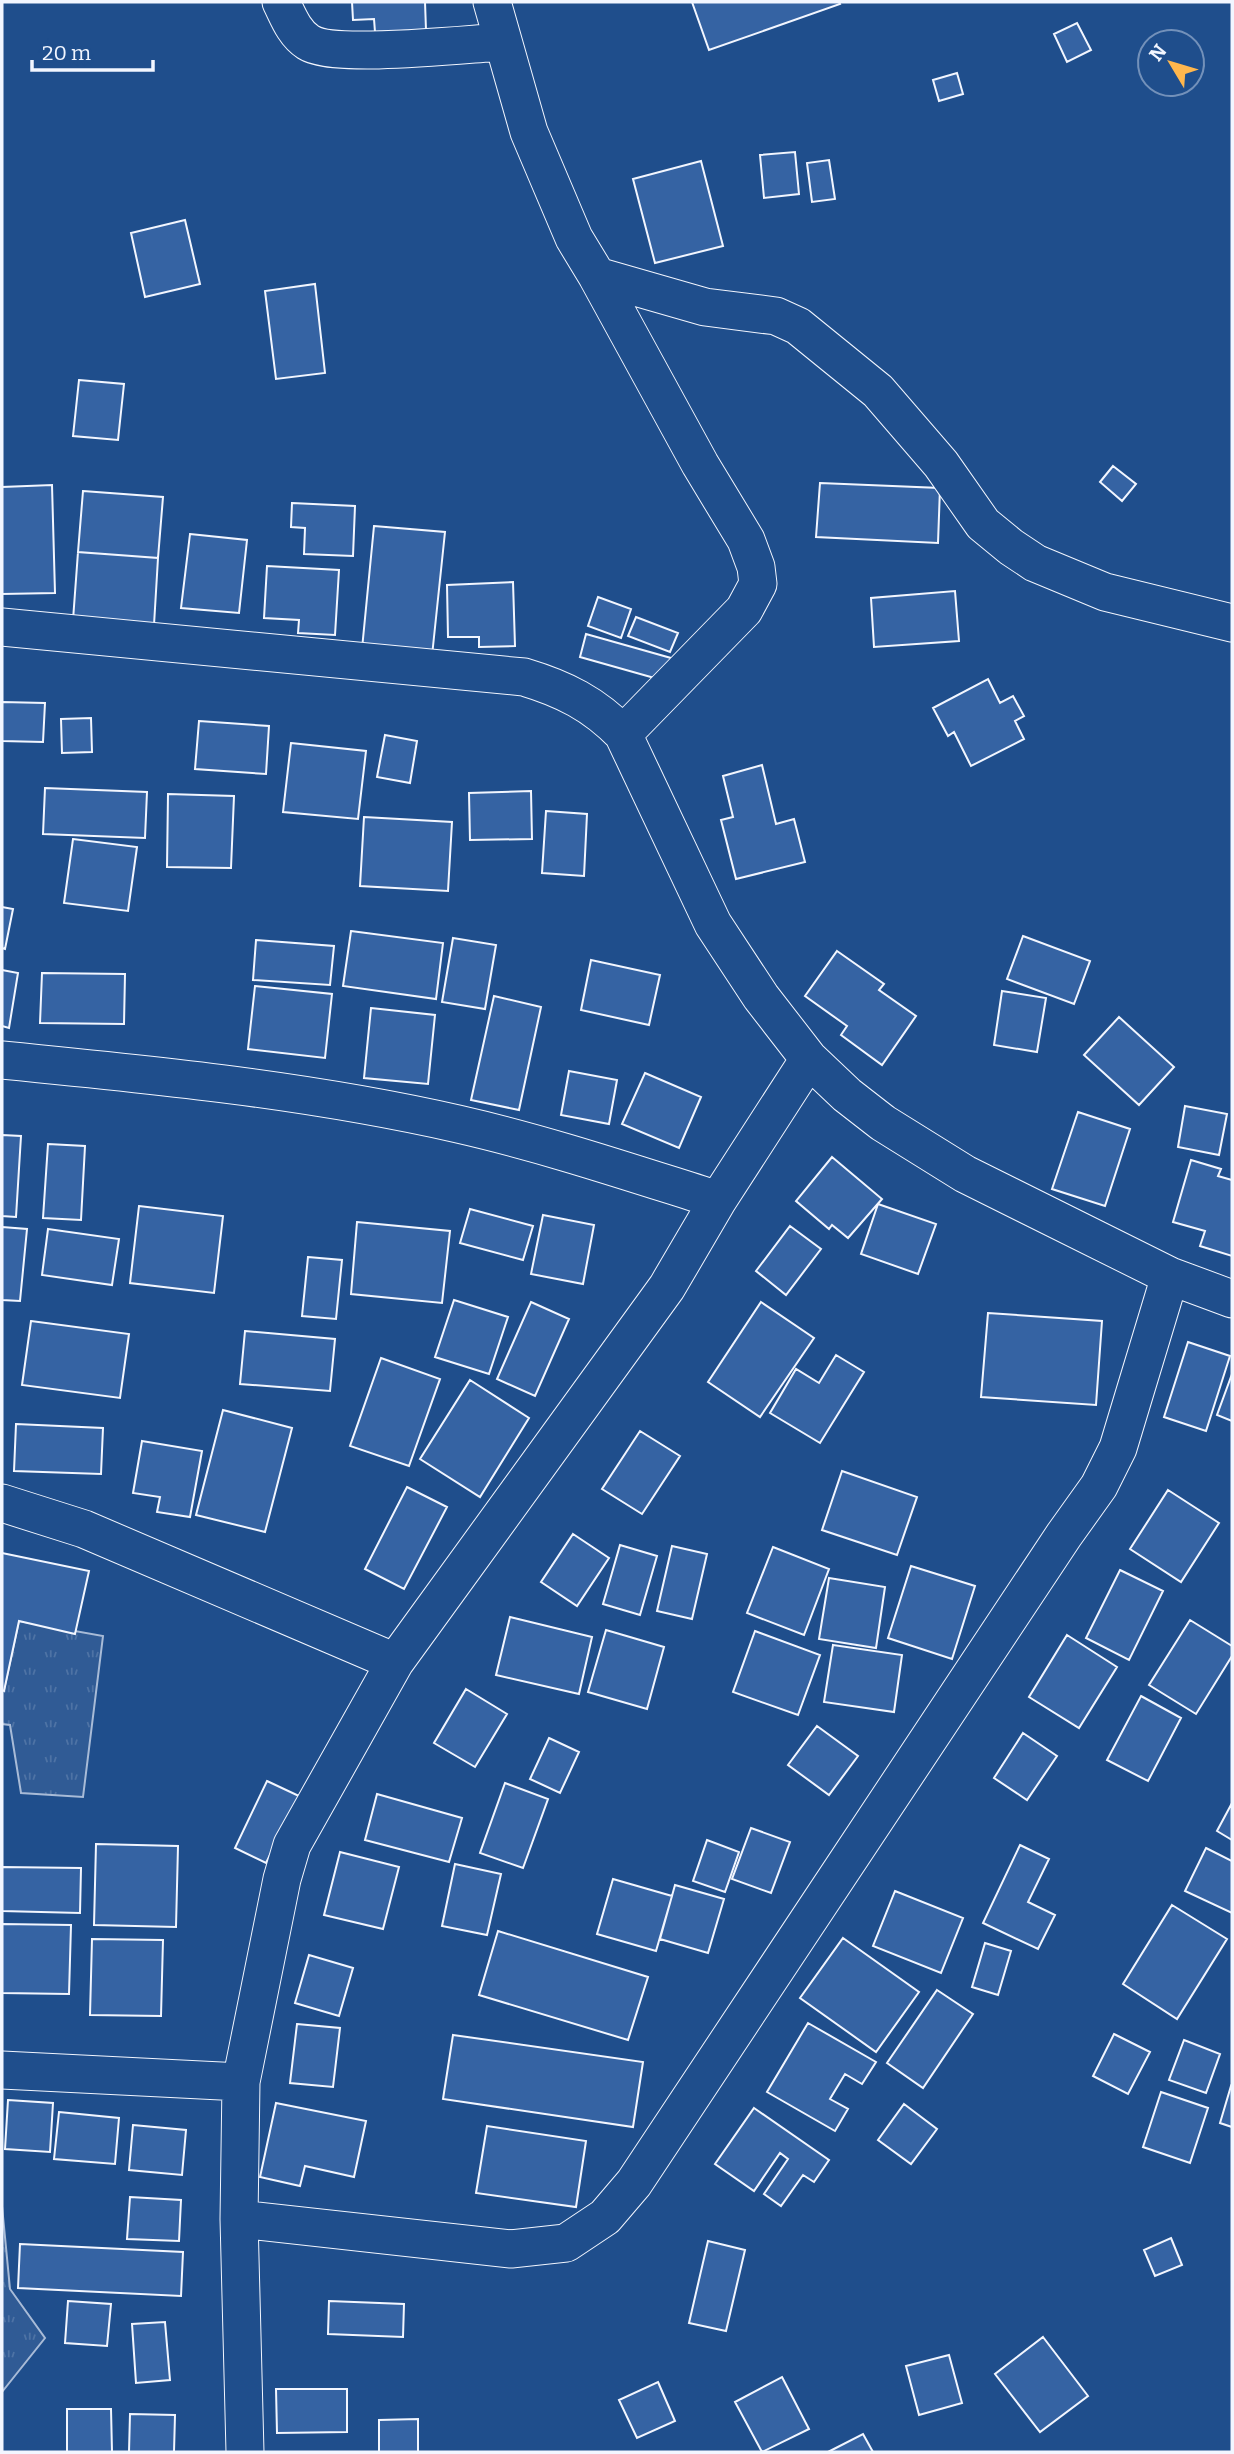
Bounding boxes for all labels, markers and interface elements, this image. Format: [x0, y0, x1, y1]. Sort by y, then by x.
scale bar [32, 28, 152, 72]
north arrow [1136, 28, 1206, 98]
text: 20 m [42, 40, 91, 66]
text: N [1144, 40, 1172, 66]

